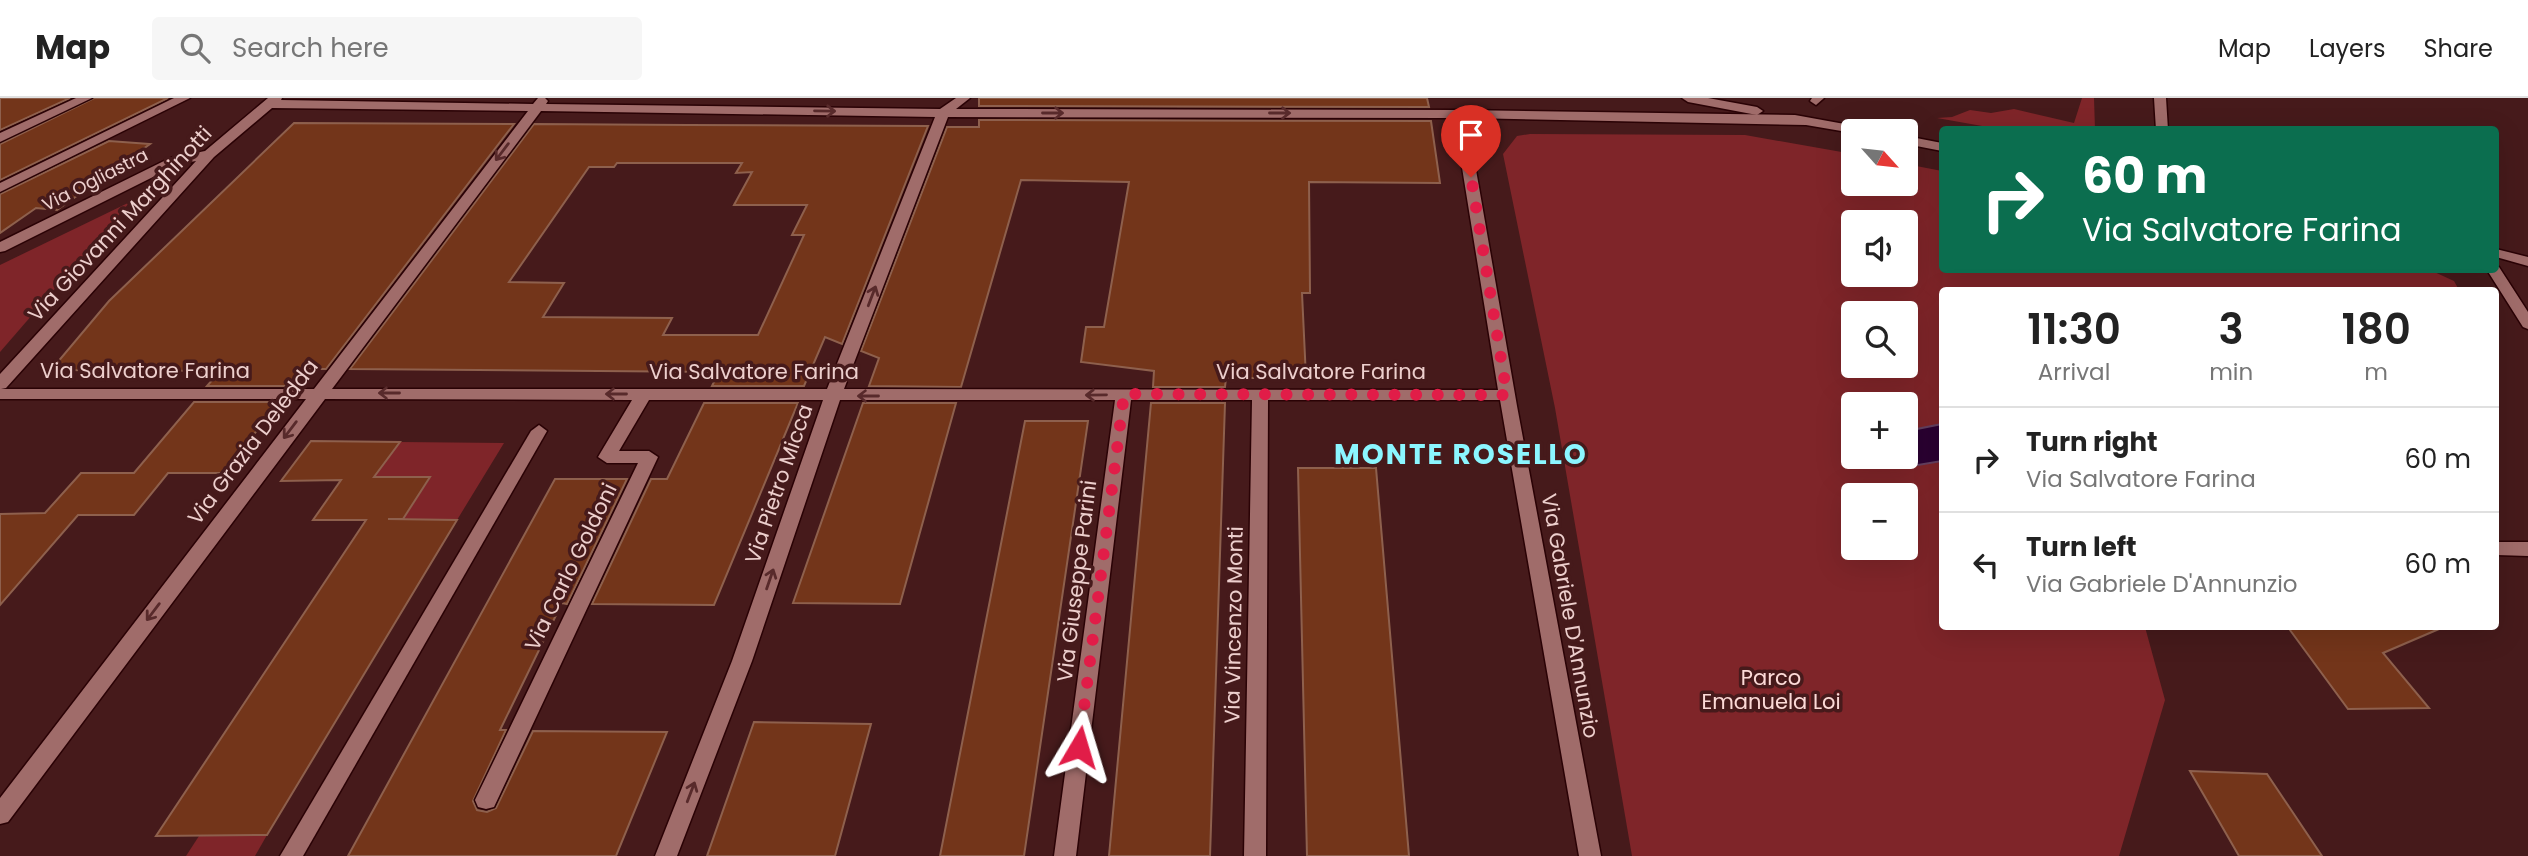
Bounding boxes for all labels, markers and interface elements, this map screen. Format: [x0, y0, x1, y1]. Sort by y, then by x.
search box [152, 17, 642, 80]
text: Map [35, 24, 110, 71]
icon: search [176, 29, 214, 67]
text: Search here [232, 30, 389, 66]
text: Map [2218, 32, 2271, 65]
text: Layers [2309, 32, 2385, 65]
text: Share [2423, 32, 2493, 65]
one-way arrow [814, 104, 837, 118]
pin [1441, 105, 1501, 177]
one-way arrow [1041, 106, 1064, 120]
one-way arrow [1269, 106, 1292, 120]
icon: arrive [1452, 116, 1490, 154]
street label: Via Giovanni Marghinotti [21, 119, 218, 328]
north arrow [1841, 119, 1918, 196]
map controls [1841, 119, 1918, 560]
street label: Via Ogliastra [38, 142, 152, 217]
one-way arrow [495, 142, 509, 161]
text: 60 m [2082, 142, 2207, 210]
icon: right [1967, 154, 2058, 245]
text: Via Salvatore Farina [2082, 207, 2402, 252]
button: sound [1841, 210, 1918, 287]
one-way arrow [866, 285, 879, 307]
text: 11:30 [2027, 300, 2121, 359]
text: 3 [2219, 300, 2244, 359]
text: 180 [2341, 300, 2411, 359]
button: search [1841, 301, 1918, 378]
street label: Via Grazia Deledda [181, 353, 325, 531]
street label: Via Salvatore Farina [40, 356, 250, 385]
text: Arrival [2038, 356, 2110, 388]
text: min [2209, 356, 2253, 388]
text: m [2364, 356, 2388, 388]
street label: Via Salvatore Farina [649, 357, 859, 386]
street label: Via Salvatore Farina [1216, 357, 1426, 386]
one-way arrow [378, 387, 401, 400]
one-way arrow [605, 387, 628, 401]
one-way arrow [1085, 388, 1108, 402]
one-way arrow [857, 389, 880, 403]
button: + [1841, 392, 1918, 469]
street label: Via Pietro Micca [738, 400, 819, 568]
one-way arrow [282, 420, 297, 439]
text: Turn right [2026, 424, 2158, 460]
district label: MONTE ROSELLO [1334, 435, 1588, 474]
icon: right [1967, 441, 2005, 479]
text: 60 m [2404, 441, 2471, 477]
text: Via Salvatore Farina [2026, 463, 2256, 495]
street label: Via Carlo Goldoni [517, 478, 624, 655]
street label: Via Giuseppe Parini [1050, 478, 1103, 683]
button: − [1841, 483, 1918, 560]
street label: Via Gabriele D'Annunzio [1535, 491, 1606, 741]
street label: Via Vincenzo Monti [1217, 526, 1250, 724]
text: Turn left [2026, 529, 2137, 565]
icon: left [1967, 546, 2005, 584]
text: 60 m [2404, 546, 2471, 582]
text: Via Gabriele D'Annunzio [2026, 568, 2298, 600]
one-way arrow [765, 569, 777, 591]
one-way arrow [146, 602, 161, 621]
park label: Parco Emanuela Loi [1701, 663, 1841, 716]
position arrow [1042, 710, 1116, 784]
one-way arrow [686, 782, 698, 804]

